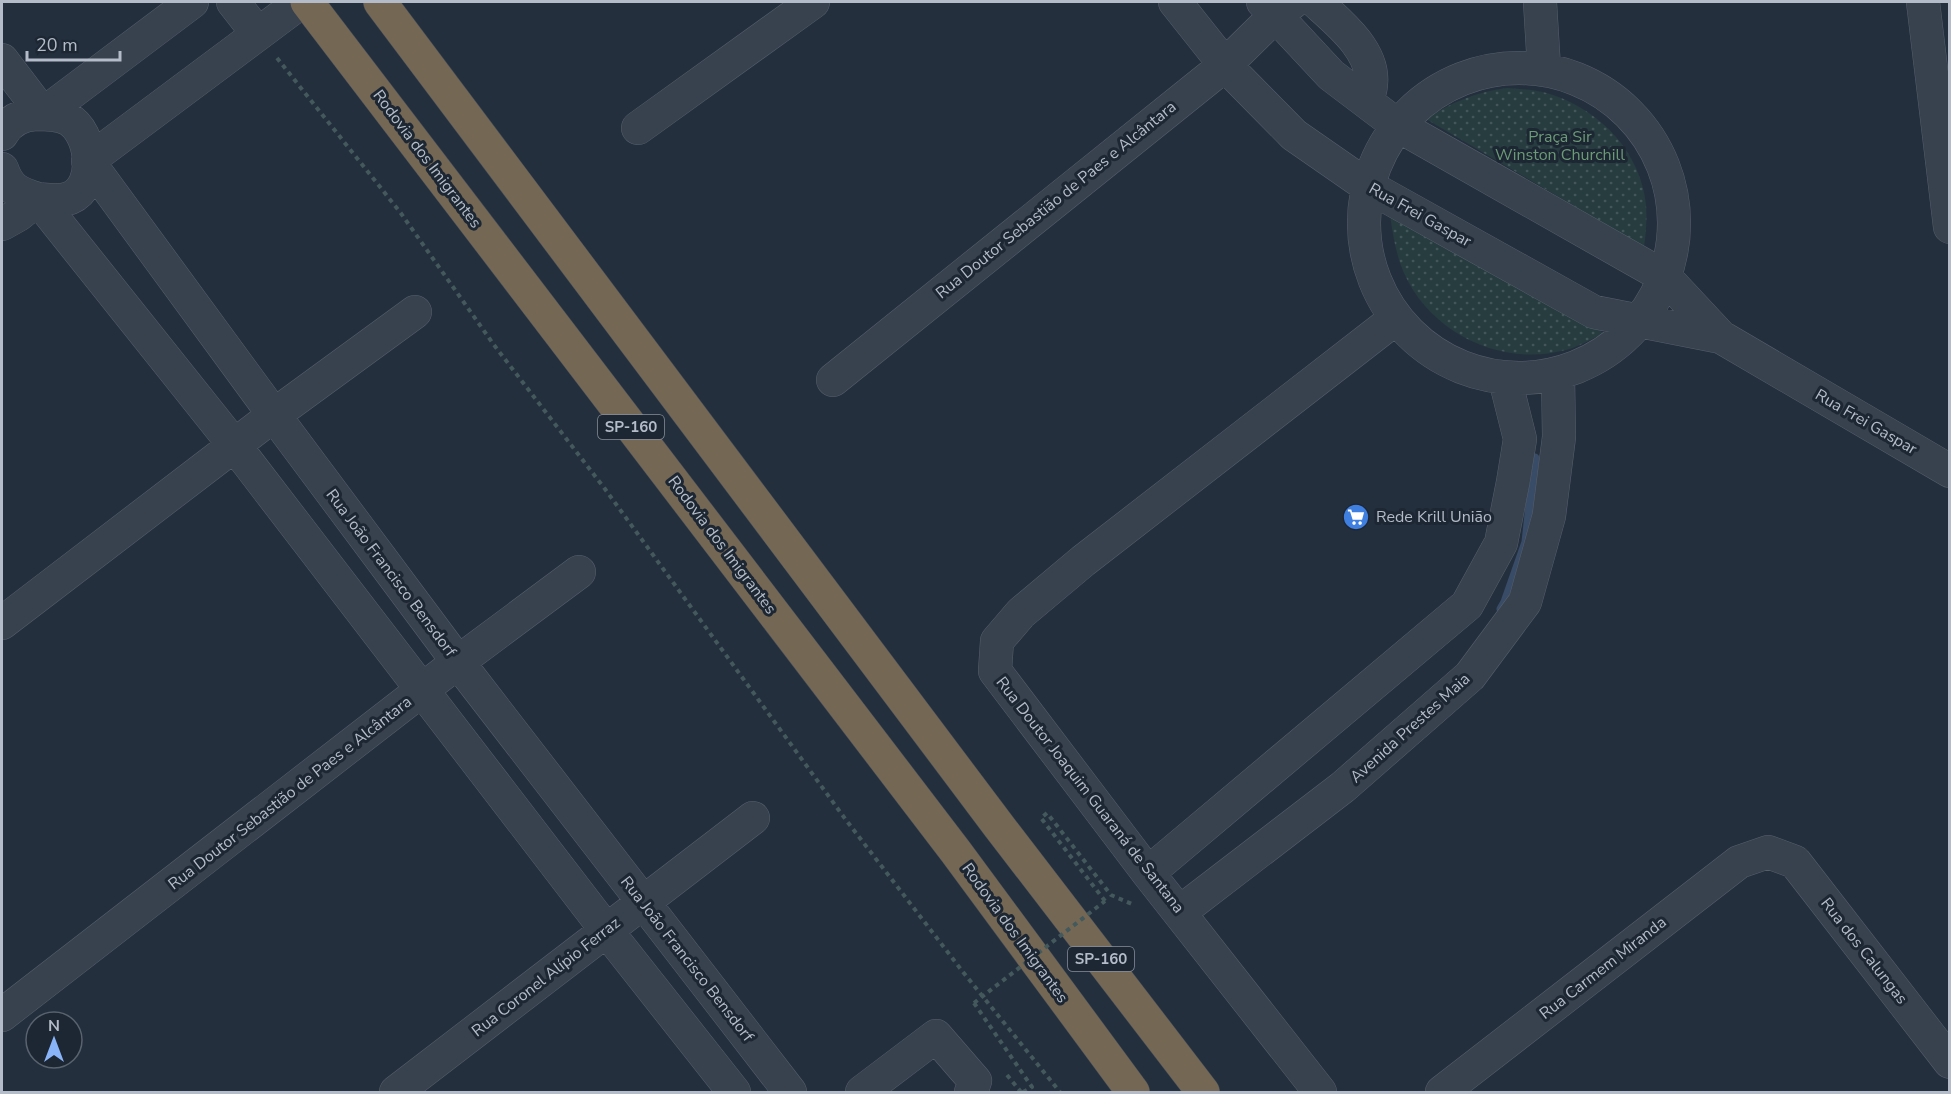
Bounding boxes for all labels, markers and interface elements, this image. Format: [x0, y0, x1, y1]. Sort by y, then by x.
scale bar [27, 24, 120, 62]
text: 20 m [36, 33, 78, 57]
street label: Rodovia dos Imigrantes [368, 85, 486, 233]
street label: Rua Doutor Sebastião de Paes e Alcântara [931, 96, 1181, 304]
park label: Praça Sir Winston Churchill [1495, 126, 1625, 166]
street label: Rua Frei Gaspar [1365, 178, 1475, 252]
street label: Rua Frei Gaspar [1811, 384, 1921, 460]
road number: SP-160 [598, 415, 664, 439]
street label: Rodovia dos Imigrantes [663, 471, 781, 619]
street label: Rua João Francisco Bensdorf [321, 485, 462, 662]
supermarket icon: Rede Krill União [1341, 502, 1371, 532]
place label: Rede Krill União [1376, 506, 1492, 528]
street label: Avenida Prestes Maia [1345, 668, 1475, 788]
street label: Rua Doutor Joaquim Guaraná de Santana [991, 672, 1189, 918]
street label: Rua Doutor Sebastião de Paes e Alcântara [164, 691, 416, 895]
street label: Rodovia dos Imigrantes [957, 859, 1073, 1007]
street label: Rua João Francisco Bensdorf [615, 872, 759, 1047]
street label: Rua dos Calungas [1815, 893, 1913, 1009]
street label: Rua Carmem Miranda [1535, 911, 1671, 1025]
street label: Rua Coronel Alípio Ferraz [467, 912, 625, 1042]
road number: SP-160 [1068, 947, 1134, 971]
north arrow [24, 1010, 84, 1070]
text: N [48, 1015, 60, 1037]

